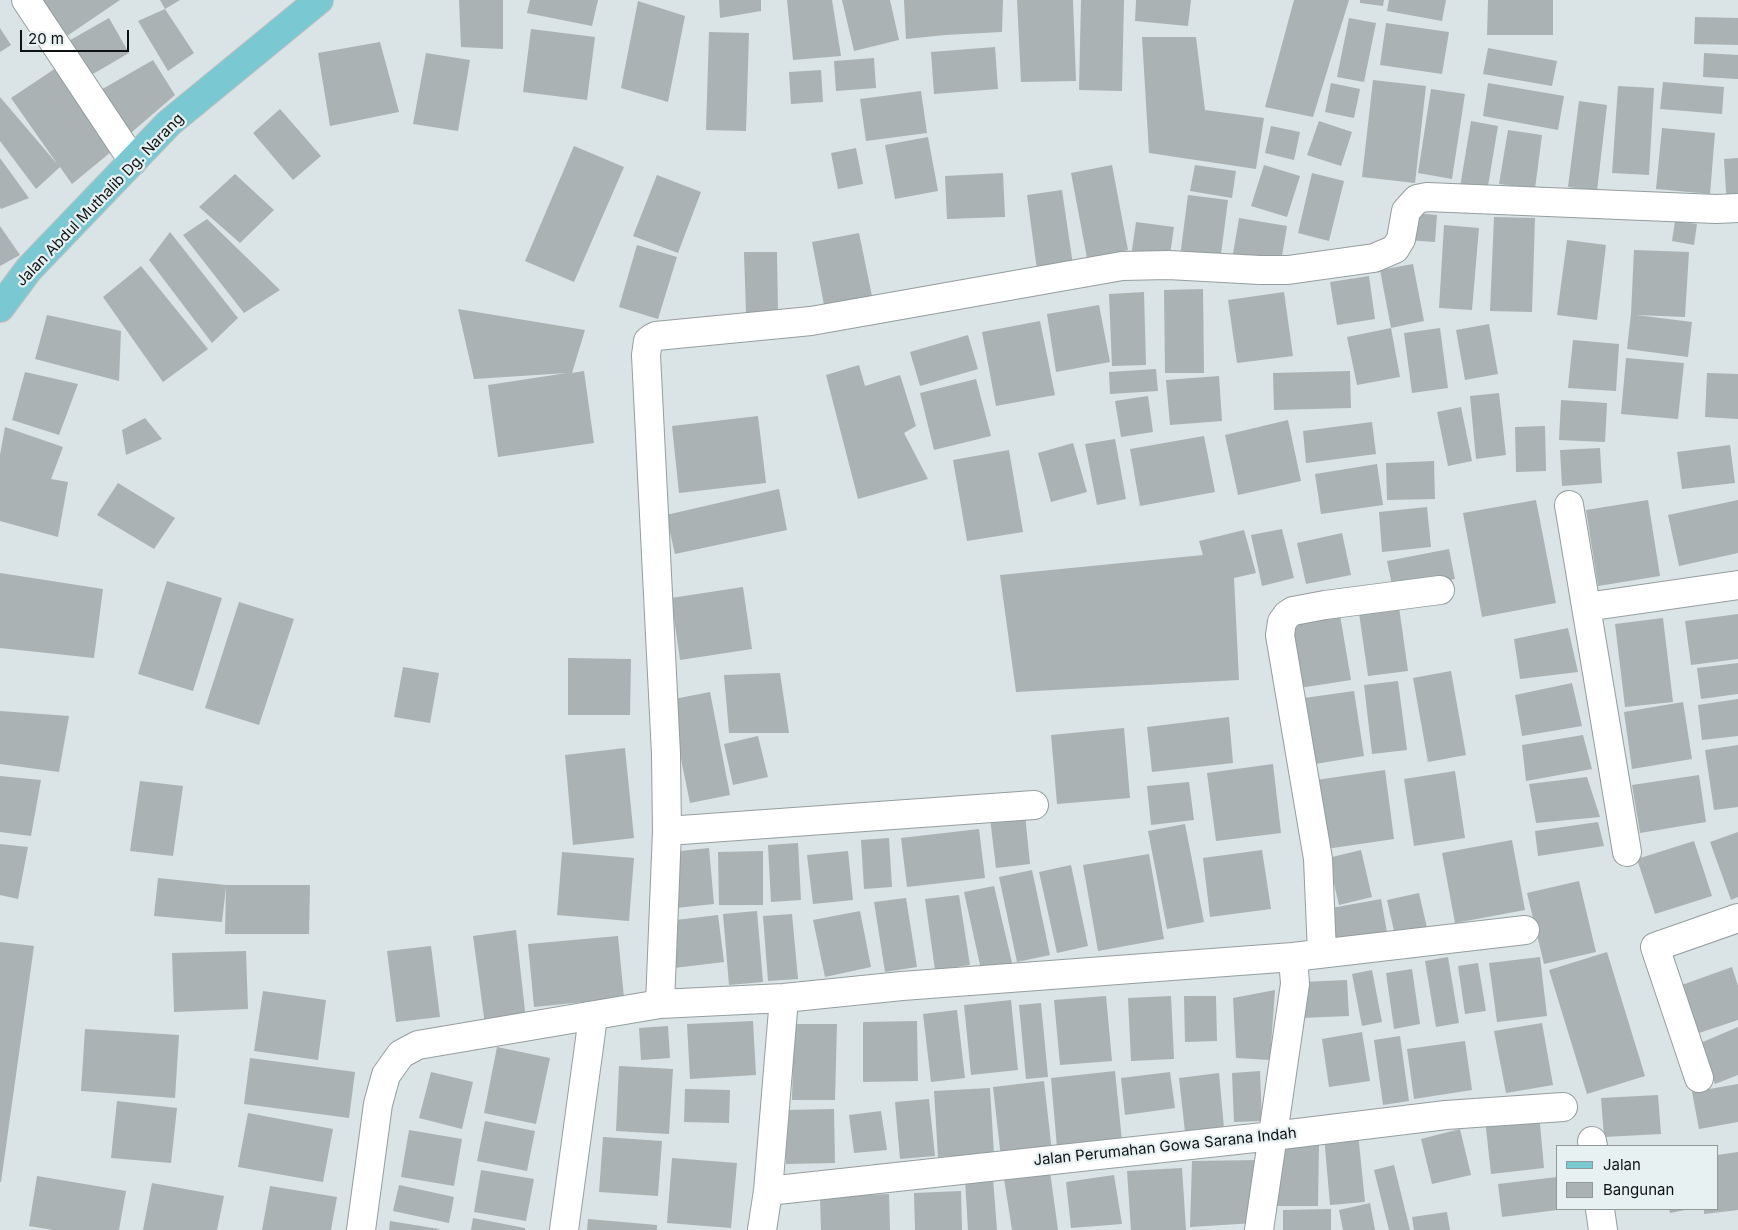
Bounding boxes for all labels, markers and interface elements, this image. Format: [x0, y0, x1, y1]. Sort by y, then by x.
scale bar [22, 20, 131, 52]
text: 20 m [28, 29, 64, 48]
street label: Jalan Abdul Muthalib Dg. Narang [13, 110, 187, 290]
street label: Jalan Perumahan Gowa Sarana Indah [1032, 1124, 1298, 1170]
legend [1556, 1145, 1718, 1210]
text: Jalan [1603, 1155, 1641, 1174]
text: Bangunan [1603, 1180, 1674, 1199]

